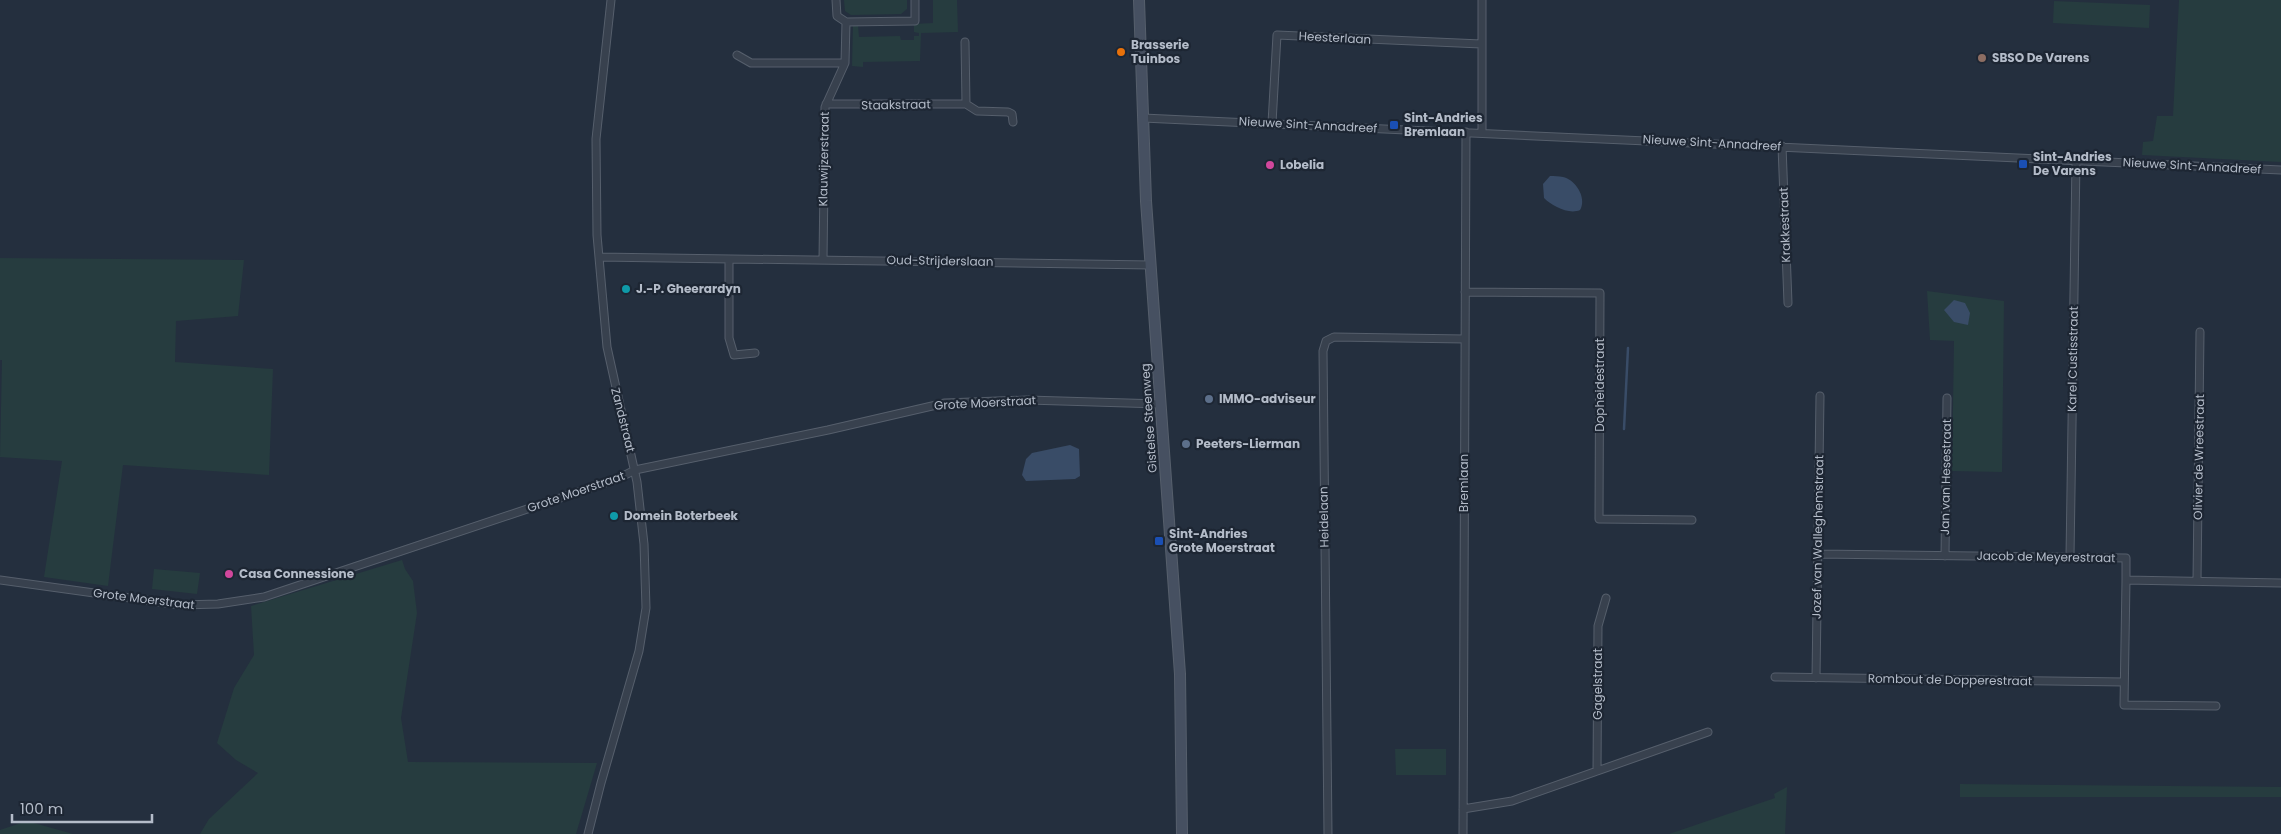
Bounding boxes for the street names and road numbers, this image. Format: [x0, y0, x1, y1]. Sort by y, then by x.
street label: Heesterlaan [1298, 27, 1372, 48]
street label: Staakstraat [861, 95, 931, 114]
street label: Klauwijzerstraat [814, 111, 833, 207]
street label: Nieuwe Sint-Annadreef [1238, 112, 1378, 137]
street label: Nieuwe Sint-Annadreef [1642, 130, 1782, 155]
street label: Nieuwe Sint-Annadreef [2122, 153, 2262, 178]
street label: Krakkestraat [1775, 187, 1794, 263]
street label: Oud-Strijderslaan [886, 251, 994, 270]
street label: Karel Custisstraat [2063, 306, 2082, 412]
street label: Dopheidestraat [1591, 338, 1608, 432]
street label: Gistelse Steenweg [1136, 363, 1161, 473]
street label: Zandstraat [607, 386, 640, 454]
street label: Grote Moerstraat [934, 391, 1036, 414]
street label: Olivier de Wreestraat [2189, 394, 2208, 520]
street label: Jan van Hesestraat [1936, 419, 1955, 535]
street label: Bremlaan [1455, 454, 1472, 512]
street label: Jozef van Walleghemstraat [1808, 455, 1827, 619]
street label: Grote Moerstraat [525, 467, 627, 516]
street label: Heidelaan [1314, 486, 1333, 548]
street label: Jacob de Meyerestraat [1976, 547, 2116, 566]
street label: Grote Moerstraat [92, 584, 196, 613]
street label: Gagelstraat [1589, 648, 1606, 720]
street label: Rombout de Dopperestraat [1868, 670, 2032, 689]

